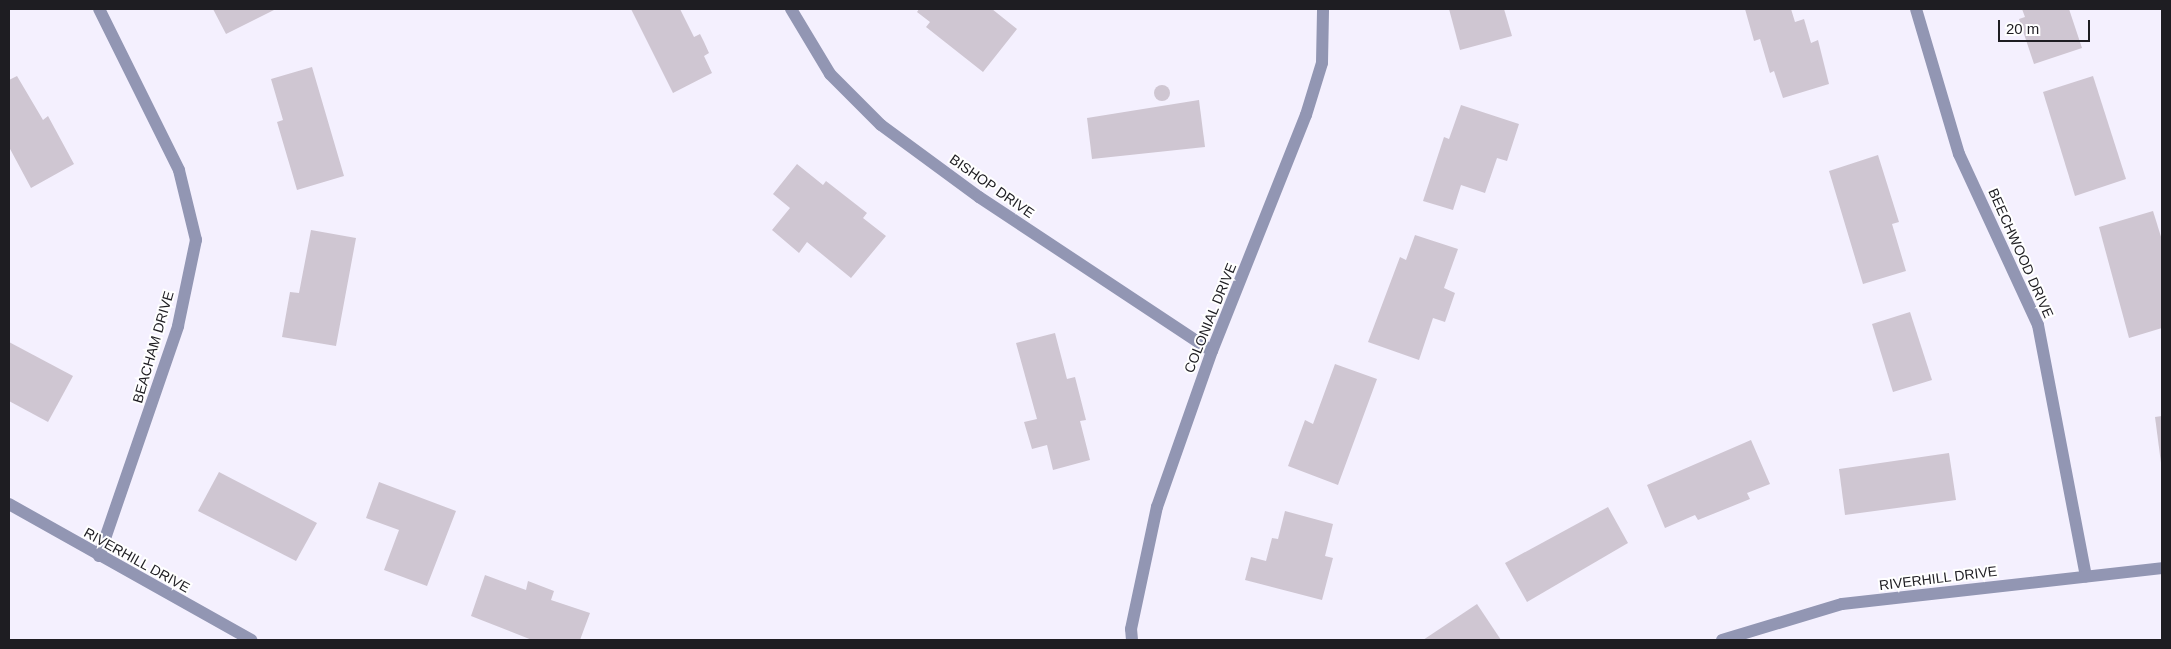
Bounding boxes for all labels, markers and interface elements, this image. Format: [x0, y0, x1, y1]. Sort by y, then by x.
scale bar [2001, 10, 2094, 42]
text: 20 m [2006, 20, 2039, 37]
street label: BISHOP DRIVE [946, 151, 1038, 221]
street label: BEECHWOOD DRIVE [1985, 186, 2057, 320]
street label: COLONIAL DRIVE [1180, 260, 1240, 376]
street label: BEACHAM DRIVE [129, 289, 177, 405]
street label: RIVERHILL DRIVE [81, 524, 193, 596]
street label: RIVERHILL DRIVE [1878, 562, 1998, 594]

